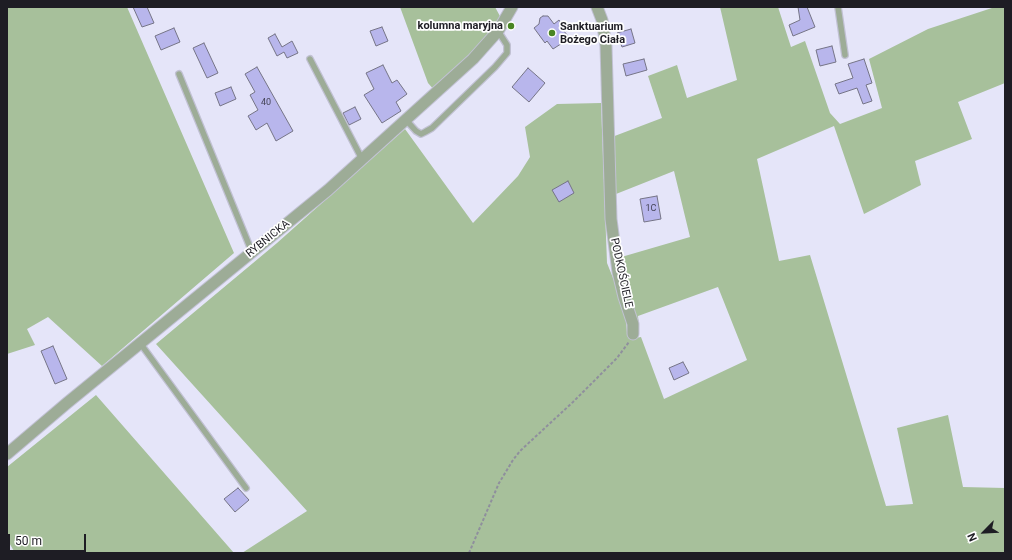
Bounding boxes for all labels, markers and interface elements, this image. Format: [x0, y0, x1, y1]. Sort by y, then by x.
place label: kolumna maryjna [418, 19, 503, 33]
place label: Sanktuarium Bożego Ciała [560, 20, 625, 46]
marker: kolumna maryjna [506, 21, 516, 31]
marker: Sanktuarium Bożego Ciała [547, 28, 557, 38]
house number: 40 [261, 98, 271, 108]
house number: 1C [646, 204, 656, 214]
street label: RYBNICKA [244, 217, 292, 261]
street label: PODKOŚCIELE [607, 237, 635, 309]
north arrow [964, 512, 1004, 552]
scale bar [10, 526, 88, 552]
text: N [965, 531, 980, 543]
text: 50 m [15, 534, 42, 548]

